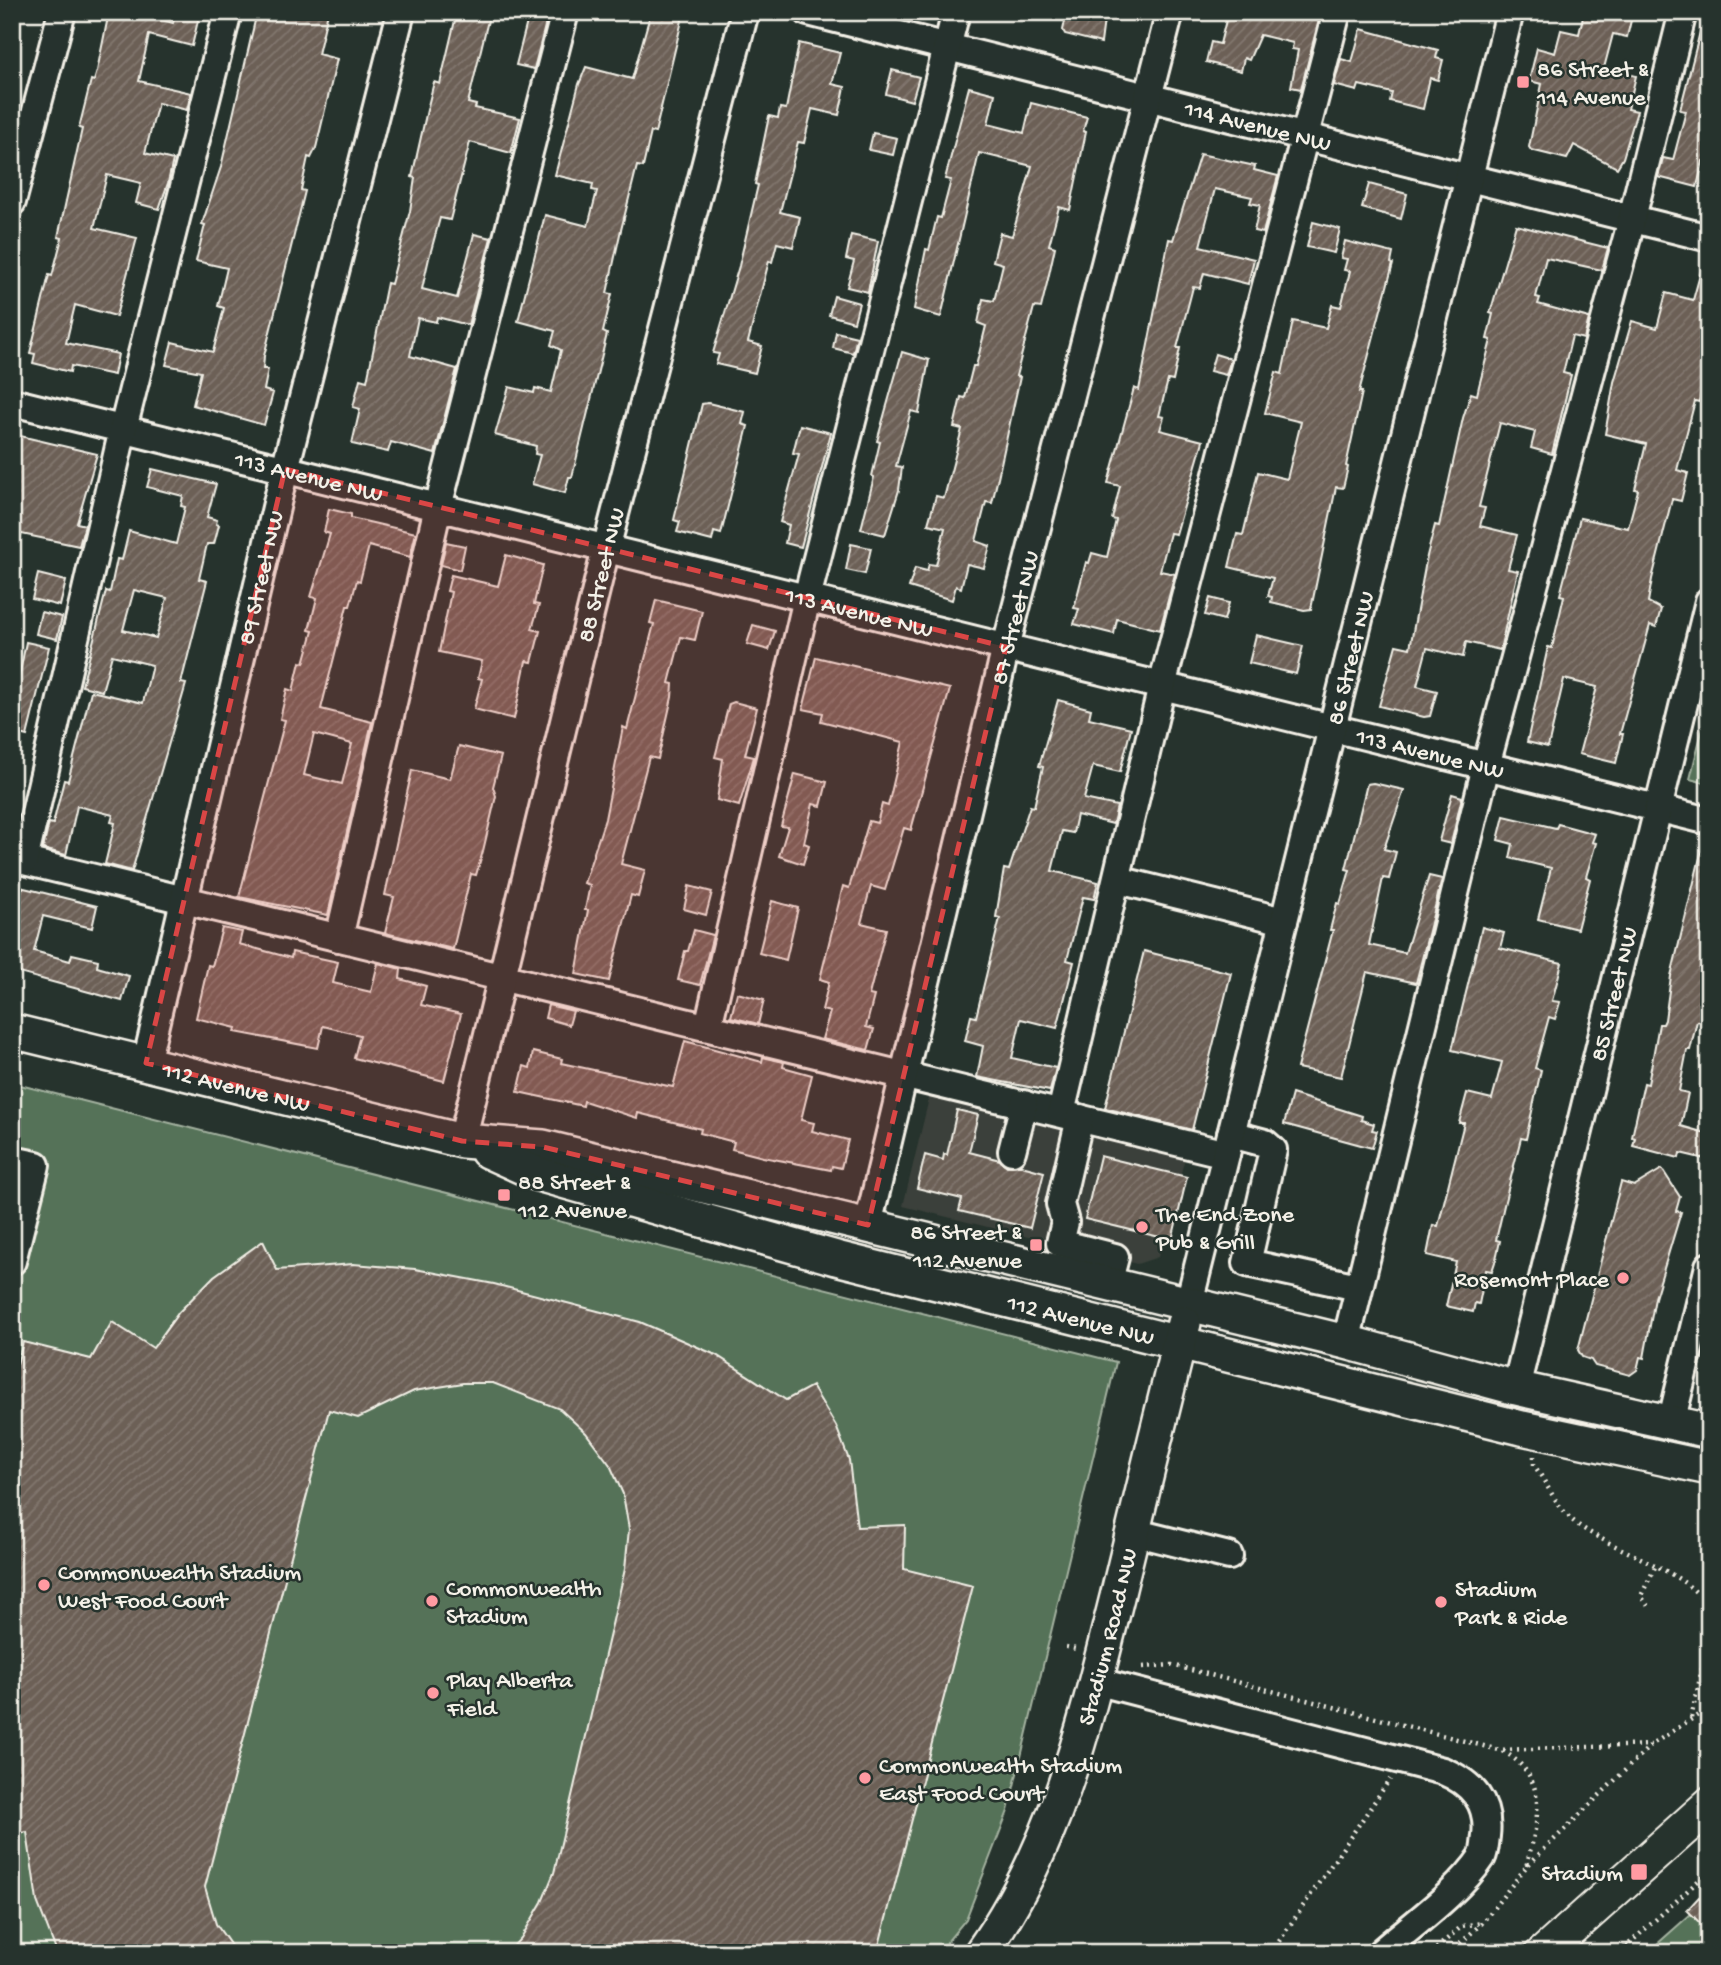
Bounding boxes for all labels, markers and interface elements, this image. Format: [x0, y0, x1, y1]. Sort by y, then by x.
place label: 86 Street & 114 Avenue [1536, 57, 1649, 114]
marker: 86 Street & 114 Avenue [1515, 74, 1531, 90]
street label: 114 Avenue NW [1180, 96, 1334, 161]
street label: 113 Avenue NW [230, 446, 385, 511]
street label: 88 Street NW [573, 505, 634, 646]
street label: 89 Street NW [233, 508, 293, 648]
street label: 87 Street NW [987, 548, 1048, 688]
street label: 113 Avenue NW [781, 582, 936, 647]
street label: 86 Street NW [1322, 589, 1383, 728]
street label: 113 Avenue NW [1352, 723, 1507, 788]
street label: 85 Street NW [1586, 924, 1647, 1065]
street label: 112 Avenue NW [158, 1057, 312, 1121]
place label: 88 Street & 112 Avenue [517, 1170, 631, 1227]
marker: 88 Street & 112 Avenue [496, 1187, 512, 1203]
place label: The End Zone Pub & Grill [1154, 1202, 1295, 1259]
marker: The End Zone Pub & Grill [1134, 1219, 1150, 1235]
place label: 86 Street & 112 Avenue [910, 1220, 1023, 1277]
marker: 86 Street & 112 Avenue [1028, 1237, 1044, 1253]
place label: Rosemont Place [1454, 1267, 1610, 1296]
marker: Rosemont Place [1615, 1270, 1631, 1286]
street label: 112 Avenue NW [1003, 1290, 1157, 1354]
street label: Stadium Road NW [1073, 1546, 1146, 1729]
place label: Commonwealth Stadium West Food Court [58, 1560, 301, 1617]
place label: Commonwealth Stadium [446, 1576, 602, 1633]
marker: Commonwealth Stadium West Food Court [36, 1577, 52, 1593]
place label: Stadium Park & Ride [1454, 1577, 1568, 1634]
marker: Commonwealth Stadium [424, 1593, 440, 1609]
marker: Stadium Park & Ride [1433, 1594, 1449, 1610]
place label: Play Alberta Field [446, 1668, 573, 1725]
marker: Play Alberta Field [425, 1685, 441, 1701]
place label: Commonwealth Stadium East Food Court [879, 1753, 1122, 1810]
marker: Commonwealth Stadium East Food Court [857, 1770, 873, 1786]
place label: Stadium [1541, 1861, 1623, 1890]
marker: Stadium [1629, 1862, 1649, 1882]

